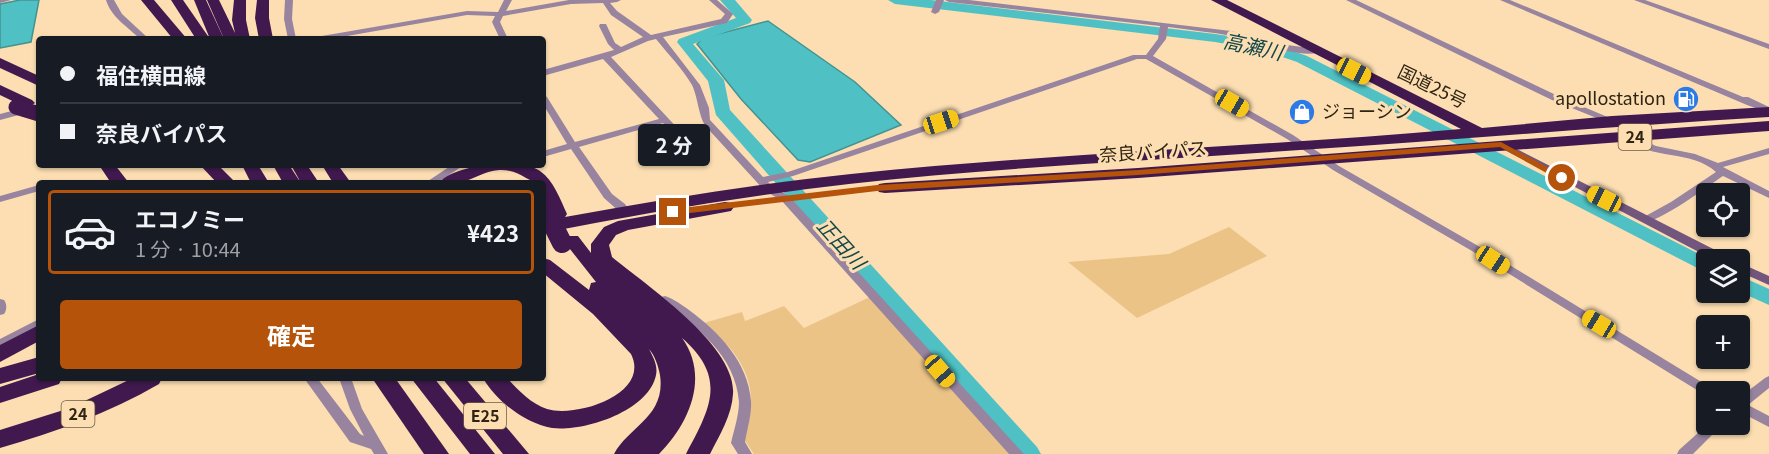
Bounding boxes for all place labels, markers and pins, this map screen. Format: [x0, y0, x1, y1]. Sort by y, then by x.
place label: apollostation [1555, 84, 1666, 110]
fuel station icon: apollostation [1671, 84, 1701, 114]
shop icon: ジョーシン [1287, 97, 1317, 127]
place label: ジョーシン [1322, 97, 1412, 123]

